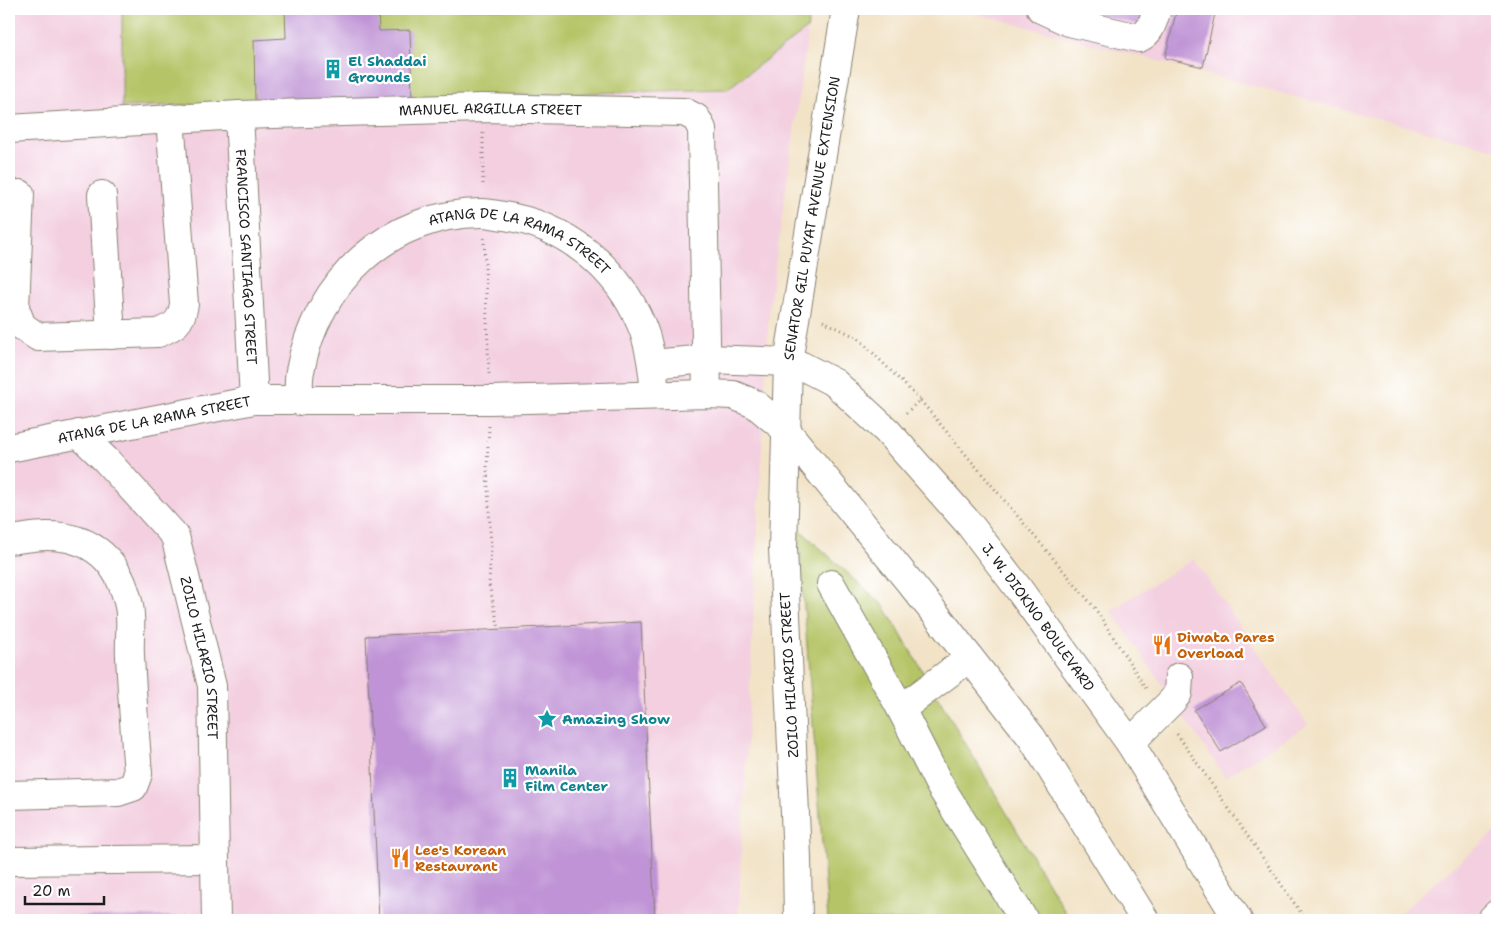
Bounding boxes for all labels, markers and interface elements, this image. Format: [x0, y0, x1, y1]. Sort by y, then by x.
place label: El Shaddai Grounds [348, 52, 427, 86]
building icon: El Shaddai Grounds [322, 58, 344, 80]
street label: SENATOR GIL PUYAT AVENUE EXTENSION [779, 75, 844, 362]
street label: MANUEL ARGILLA STREET [399, 99, 583, 119]
street label: FRANCISCO SANTIAGO STREET [232, 149, 261, 365]
street label: ATANG DE LA RAMA STREET [426, 204, 615, 279]
street label: ATANG DE LA RAMA STREET [56, 392, 253, 447]
street label: J. W. DIOKNO BOULEVARD [978, 540, 1099, 695]
street label: ZOILO HILARIO STREET [176, 575, 222, 740]
street label: ZOILO HILARIO STREET [776, 591, 802, 758]
place label: Diwata Pares Overload [1177, 628, 1275, 662]
restaurant icon: Diwata Pares Overload [1151, 634, 1173, 656]
place icon: Amazing Show [536, 708, 558, 730]
place label: Amazing Show [562, 710, 670, 728]
place label: Manila Film Center [525, 761, 609, 795]
building icon: Manila Film Center [499, 767, 521, 789]
place label: Lee's Korean Restaurant [415, 841, 506, 875]
restaurant icon: Lee's Korean Restaurant [389, 847, 411, 869]
scale bar [25, 874, 104, 906]
text: 20 m [32, 881, 71, 901]

